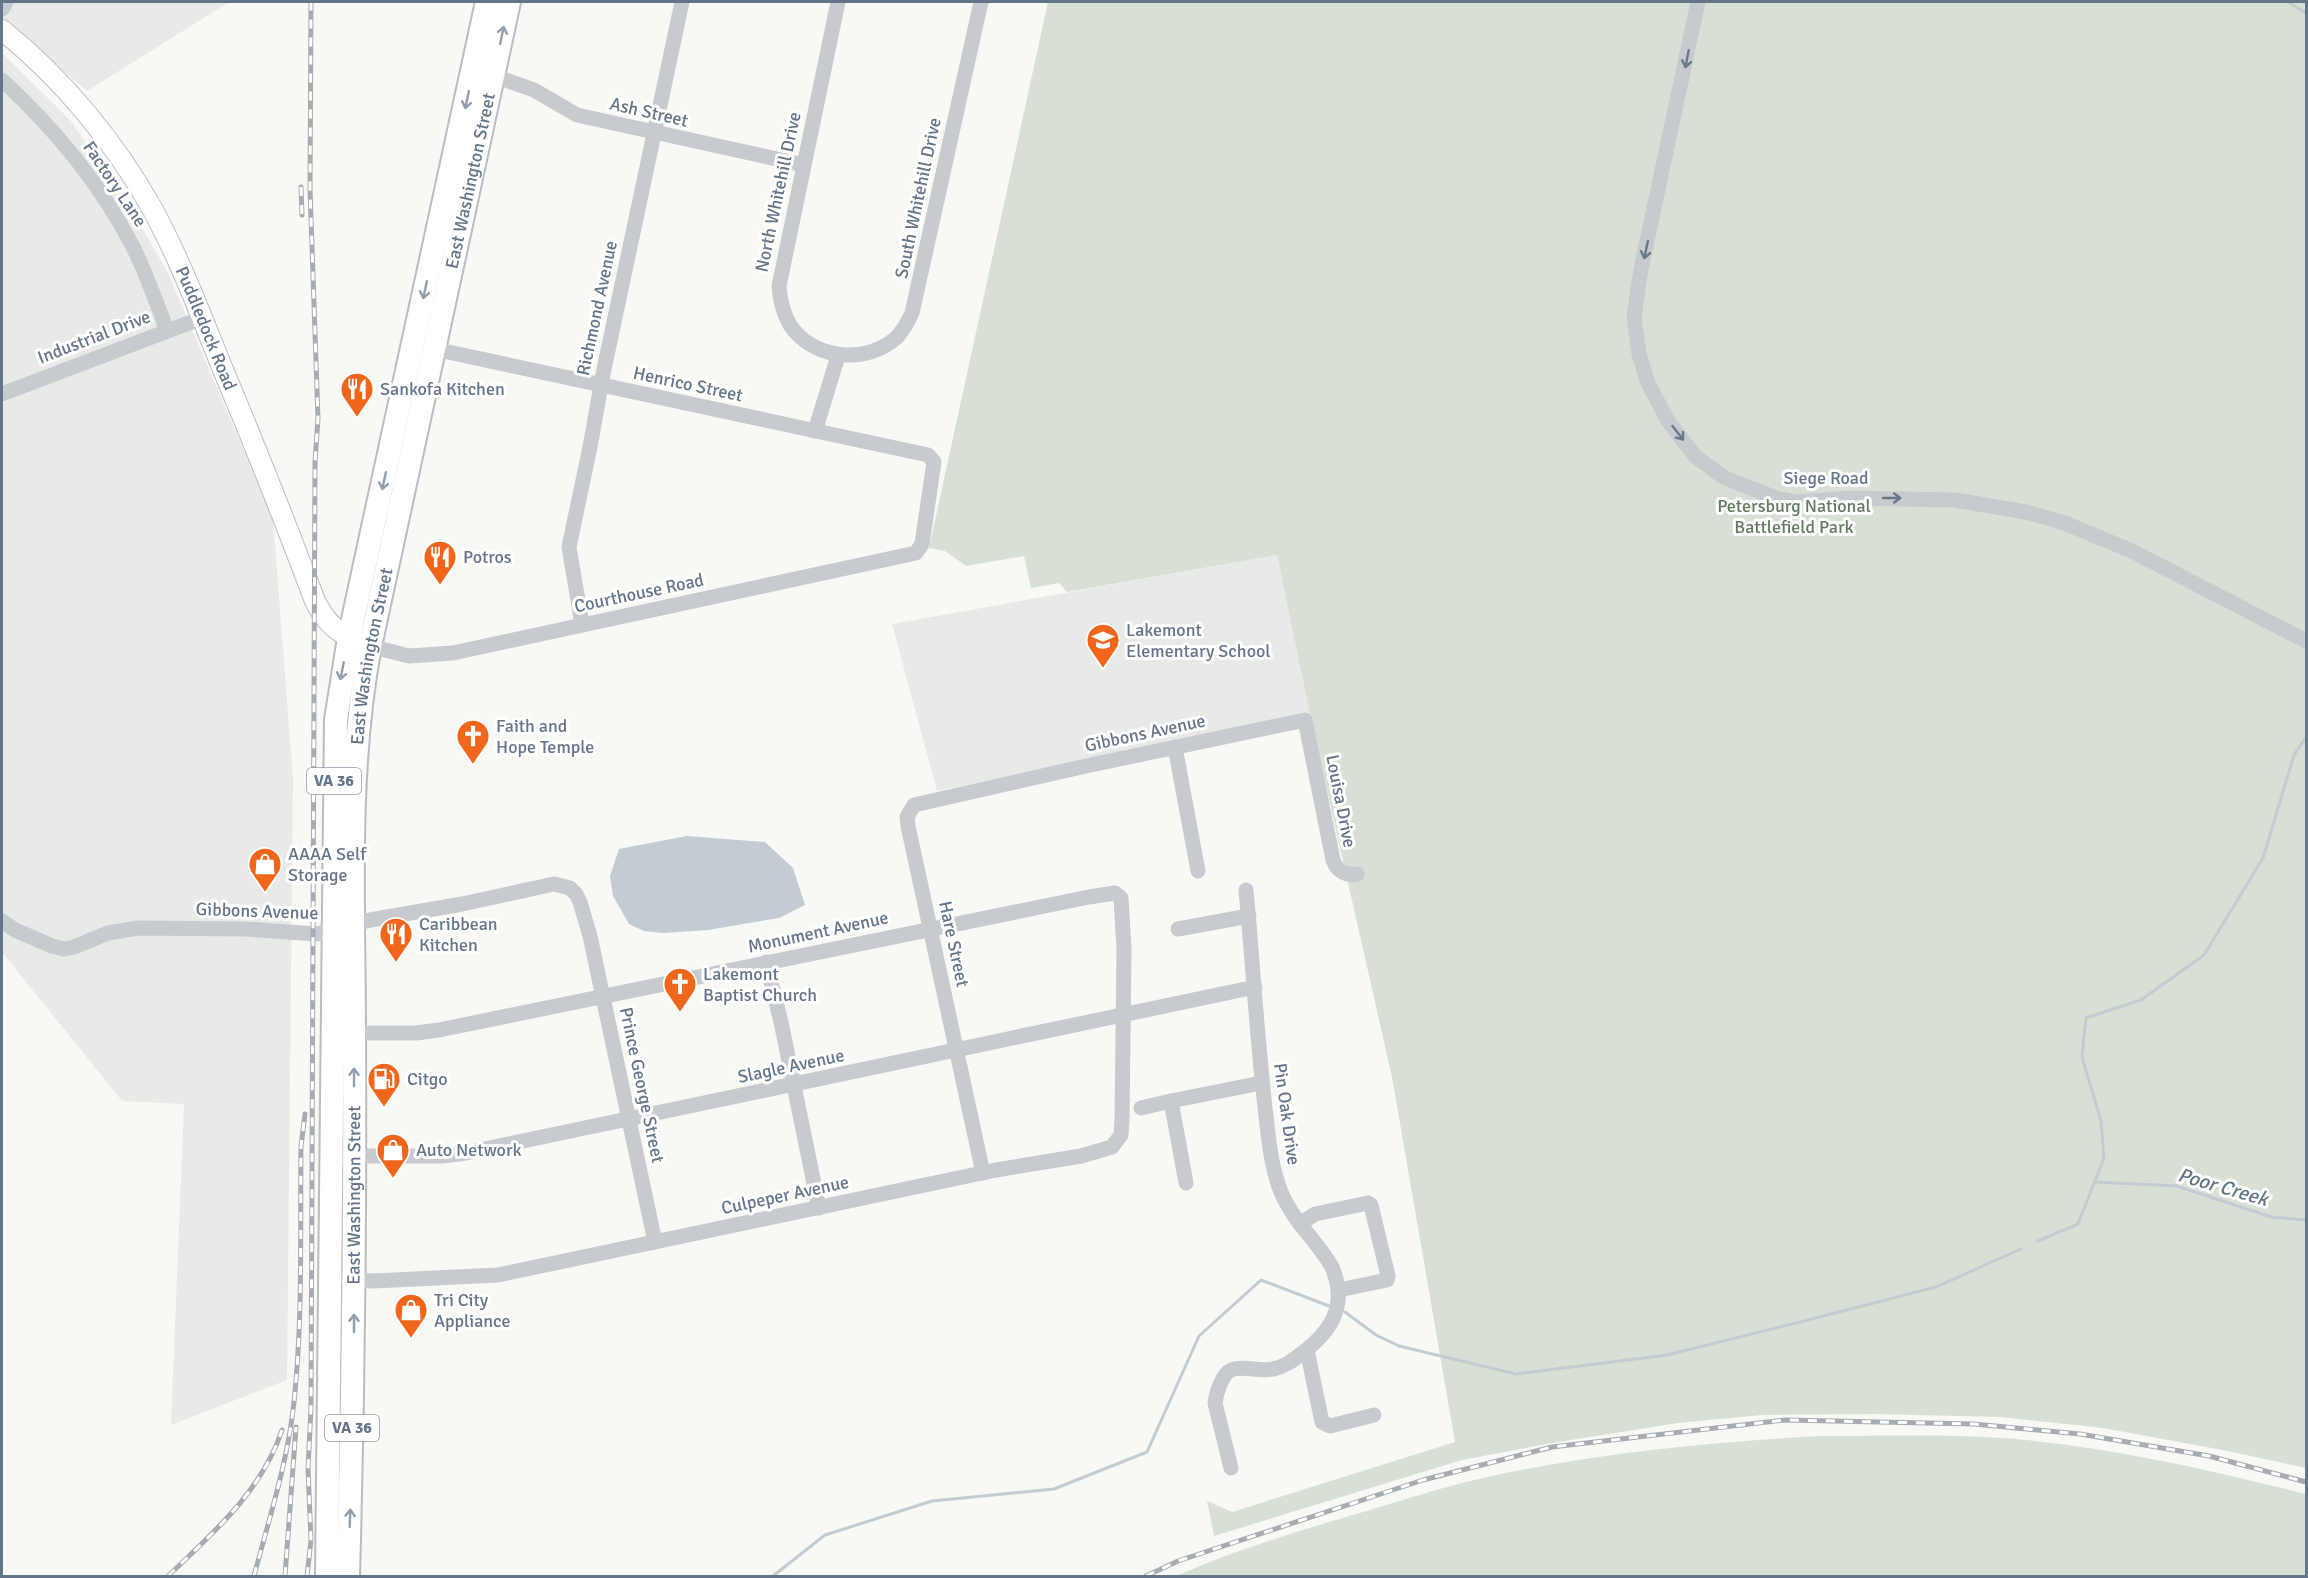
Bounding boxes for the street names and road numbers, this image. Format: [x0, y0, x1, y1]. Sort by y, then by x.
street label: East Washington Street [441, 91, 500, 271]
street label: Ash Street [608, 92, 690, 132]
street label: North Whitehill Drive [750, 110, 806, 274]
street label: South Whitehill Drive [890, 116, 946, 280]
street label: Factory Lane [78, 137, 152, 231]
street label: Richmond Avenue [572, 239, 622, 377]
street label: Puddledock Road [171, 263, 241, 394]
street label: Industrial Drive [34, 305, 154, 369]
street label: Henrico Street [631, 362, 745, 406]
street label: Siege Road [1784, 467, 1868, 489]
street label: East Washington Street [346, 566, 398, 746]
street label: Courthouse Road [572, 569, 706, 617]
street label: Gibbons Avenue [1083, 709, 1207, 757]
street label: Louisa Drive [1321, 753, 1361, 849]
road number: VA 36 [307, 768, 361, 794]
street label: Gibbons Avenue [195, 898, 319, 924]
street label: Hare Street [934, 899, 974, 989]
street label: Monument Avenue [746, 906, 890, 958]
street label: Prince George Street [615, 1005, 669, 1165]
street label: Slagle Avenue [736, 1044, 846, 1088]
street label: Pin Oak Drive [1269, 1062, 1305, 1166]
street label: East Washington Street [342, 1105, 365, 1285]
street label: Culpeper Avenue [719, 1171, 851, 1219]
road number: VA 36 [325, 1415, 379, 1441]

